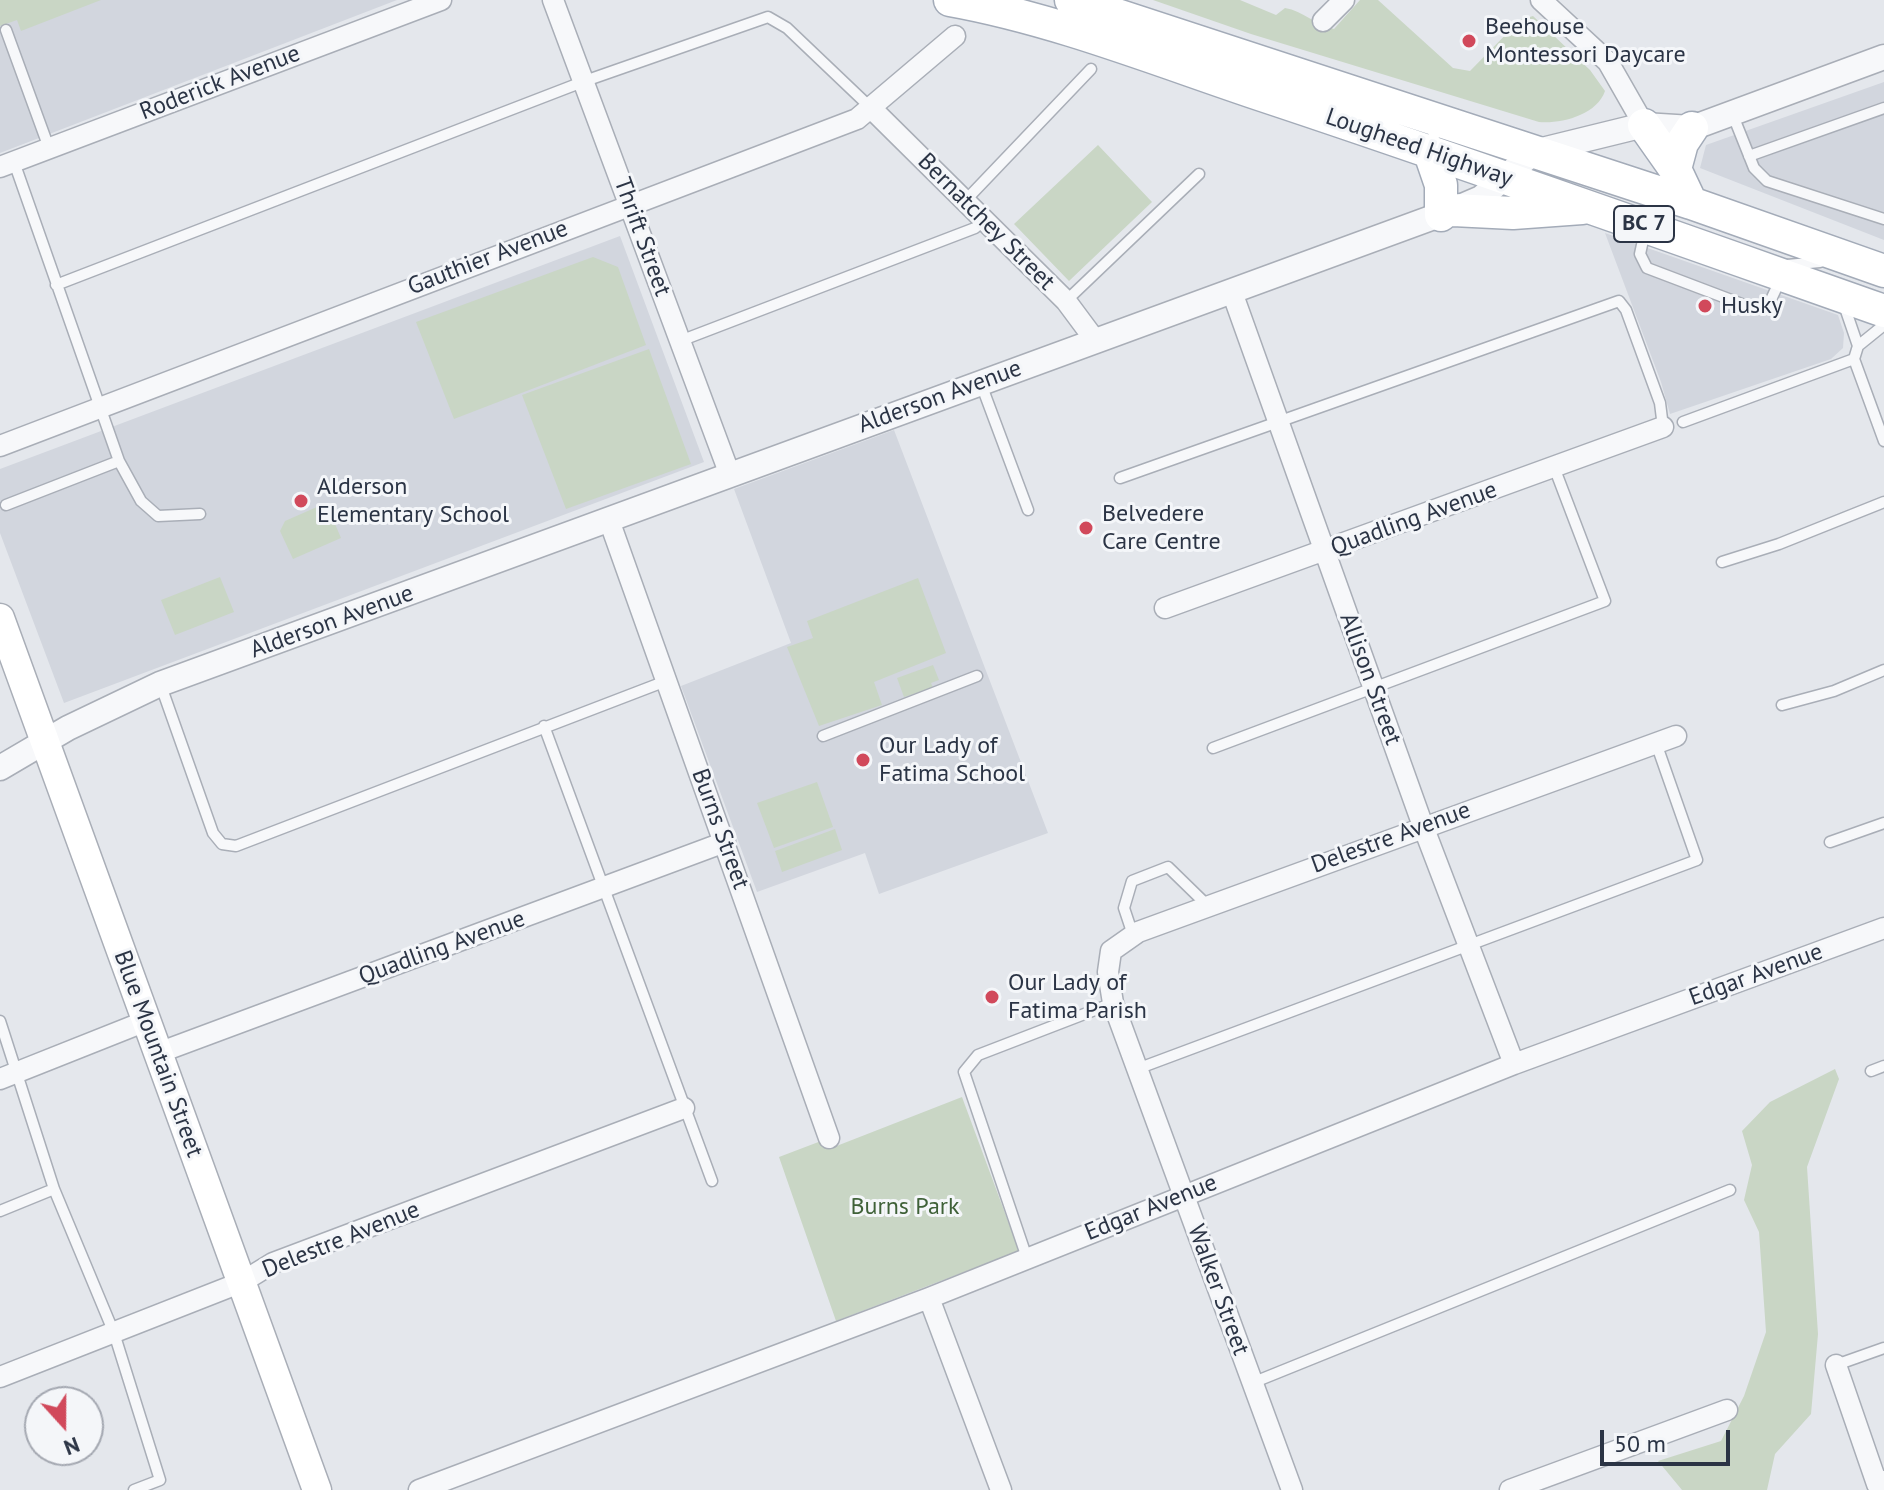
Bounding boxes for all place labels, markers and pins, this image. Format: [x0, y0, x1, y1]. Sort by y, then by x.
place label: Beehouse Montessori Daycare [1485, 13, 1686, 69]
marker: Beehouse Montessori Daycare [1460, 32, 1478, 50]
place label: Husky [1721, 292, 1783, 320]
marker: Husky [1696, 297, 1714, 315]
place label: Alderson Elementary School [317, 473, 509, 529]
marker: Alderson Elementary School [292, 492, 310, 510]
place label: Belvedere Care Centre [1102, 500, 1221, 556]
marker: Belvedere Care Centre [1077, 519, 1095, 537]
place label: Our Lady of Fatima School [879, 732, 1025, 788]
marker: Our Lady of Fatima School [854, 751, 872, 769]
place label: Our Lady of Fatima Parish [1008, 969, 1147, 1025]
marker: Our Lady of Fatima Parish [983, 988, 1001, 1006]

